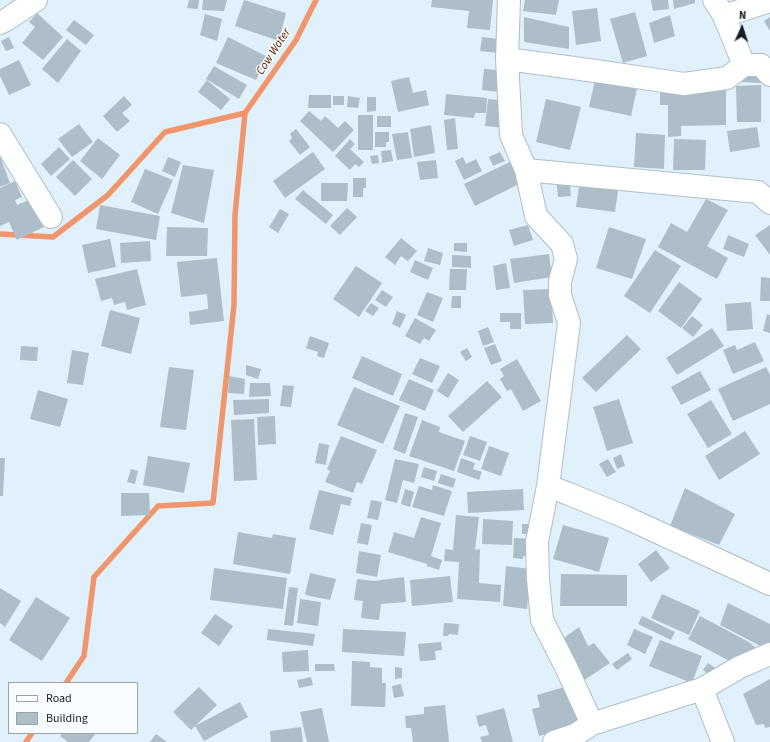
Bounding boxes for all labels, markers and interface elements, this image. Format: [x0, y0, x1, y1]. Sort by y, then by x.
north arrow [722, 8, 762, 48]
text: N [739, 8, 747, 23]
water label: Cow Water [254, 26, 294, 78]
legend [8, 682, 138, 734]
text: Road [46, 690, 72, 707]
text: Building [46, 710, 88, 727]

